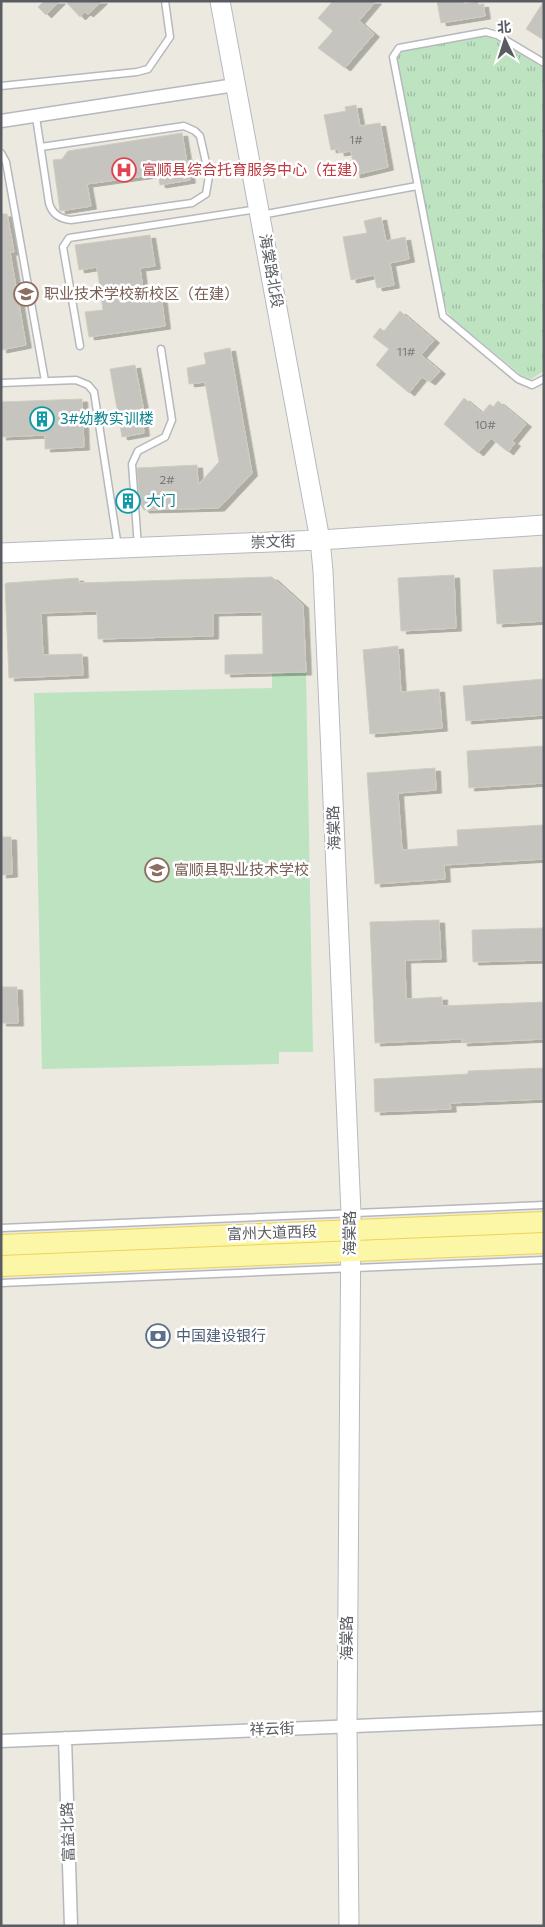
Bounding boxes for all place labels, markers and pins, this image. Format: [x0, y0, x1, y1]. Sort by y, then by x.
hospital icon: 富顺县综合托育服务中心（在建） [111, 157, 137, 183]
place label: 富顺县综合托育服务中心（在建） [142, 160, 367, 178]
school or university icon: 职业技术学校新校区（在建） [13, 281, 39, 307]
place label: 职业技术学校新校区（在建） [44, 284, 239, 302]
building icon: 3#幼教实训楼 [29, 406, 55, 432]
place label: 3#幼教实训楼 [60, 409, 154, 427]
building icon: 大门 [115, 488, 141, 514]
place label: 大门 [146, 491, 176, 509]
school or university icon: 富顺县职业技术学校 [144, 857, 170, 883]
place label: 富顺县职业技术学校 [174, 860, 309, 878]
bank icon: 中国建设银行 [145, 1323, 171, 1349]
place label: 中国建设银行 [176, 1326, 266, 1344]

